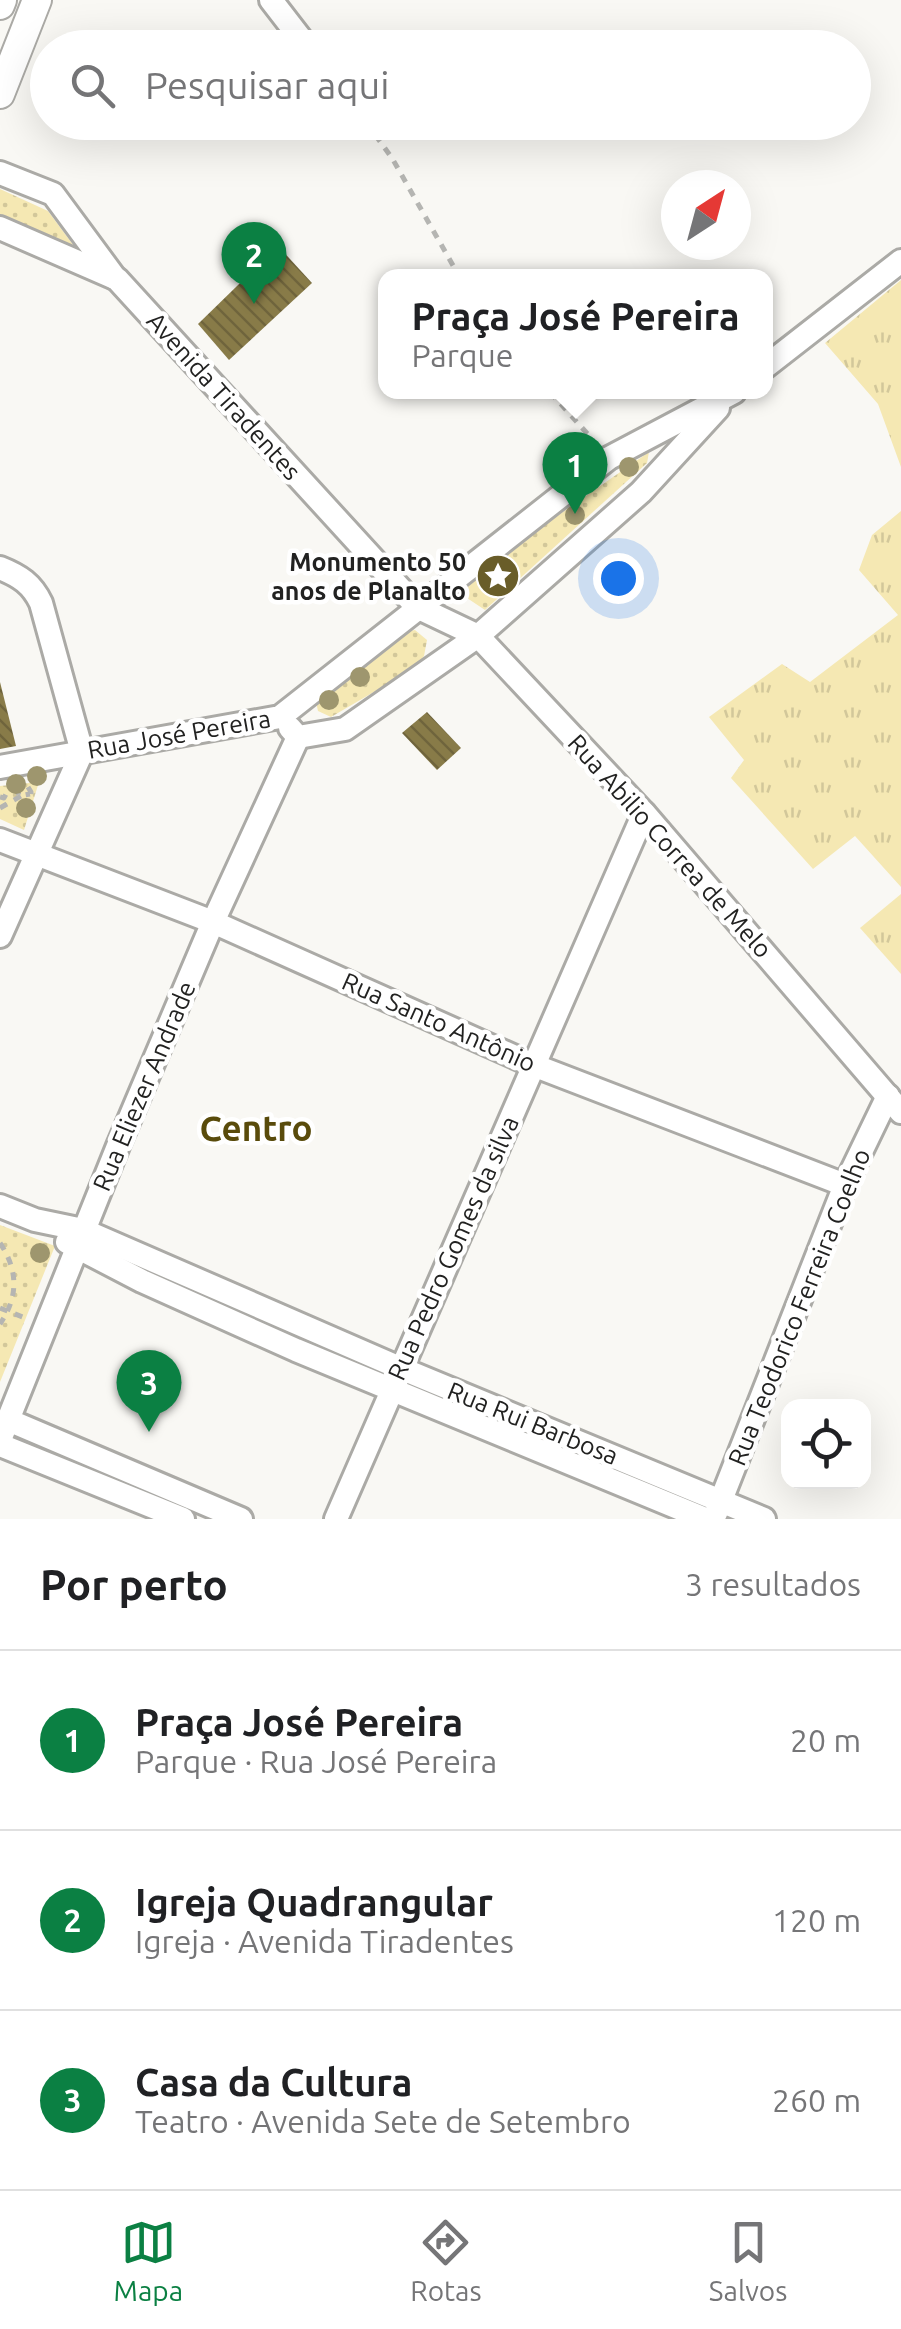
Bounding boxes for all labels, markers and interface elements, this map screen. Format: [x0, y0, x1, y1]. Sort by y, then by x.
search box [30, 30, 871, 140]
icon: search [65, 58, 120, 113]
text: Pesquisar aqui [145, 64, 389, 106]
north arrow [661, 170, 751, 260]
pin: 2 [222, 222, 286, 304]
popup [378, 269, 773, 399]
text: Praça José Pereira [411, 295, 740, 337]
street label: Avenida Tiradentes [142, 307, 306, 485]
text: Parque [411, 337, 514, 373]
pin: 1 [542, 432, 608, 514]
place label: Monumento 50 anos de Planalto [271, 548, 466, 605]
place icon: Monumento 50 anos de Planalto [475, 553, 521, 599]
your location [593, 553, 644, 604]
street label: Rua José Pereira [85, 704, 273, 764]
street label: Rua Abilio Correa de Melo [562, 729, 778, 963]
street label: Rua Santo Antônio [338, 967, 540, 1077]
street label: Rua Eliezer Andrade [87, 977, 201, 1195]
district label: Centro [200, 1108, 312, 1148]
street label: Rua Pedro Gomes da silva [382, 1112, 524, 1384]
street label: Rua Teodorico Ferreira Coelho [722, 1145, 876, 1469]
pin: 3 [116, 1350, 182, 1432]
street label: Rua Rui Barbosa [444, 1376, 622, 1470]
map controls [781, 1399, 871, 1489]
button: locate [781, 1399, 871, 1489]
text: Por perto [40, 1561, 228, 1608]
text: 3 resultados [685, 1566, 861, 1602]
text: Praça José Pereira [135, 1701, 463, 1743]
text: 1 [63, 1722, 82, 1758]
text: 20 m [790, 1722, 861, 1758]
text: Parque · Rua José Pereira [135, 1743, 497, 1779]
text: Igreja Quadrangular [135, 1881, 493, 1923]
text: 2 [63, 1902, 82, 1938]
text: 120 m [772, 1902, 861, 1938]
text: Igreja · Avenida Tiradentes [135, 1923, 514, 1959]
text: Casa da Cultura [135, 2061, 412, 2103]
text: 3 [63, 2082, 82, 2118]
text: 260 m [772, 2082, 861, 2118]
text: Teatro · Avenida Sete de Setembro [135, 2103, 631, 2139]
tab: Mapa [114, 2215, 183, 2306]
tab: Rotas [410, 2215, 482, 2306]
tab: Salvos [709, 2215, 787, 2306]

